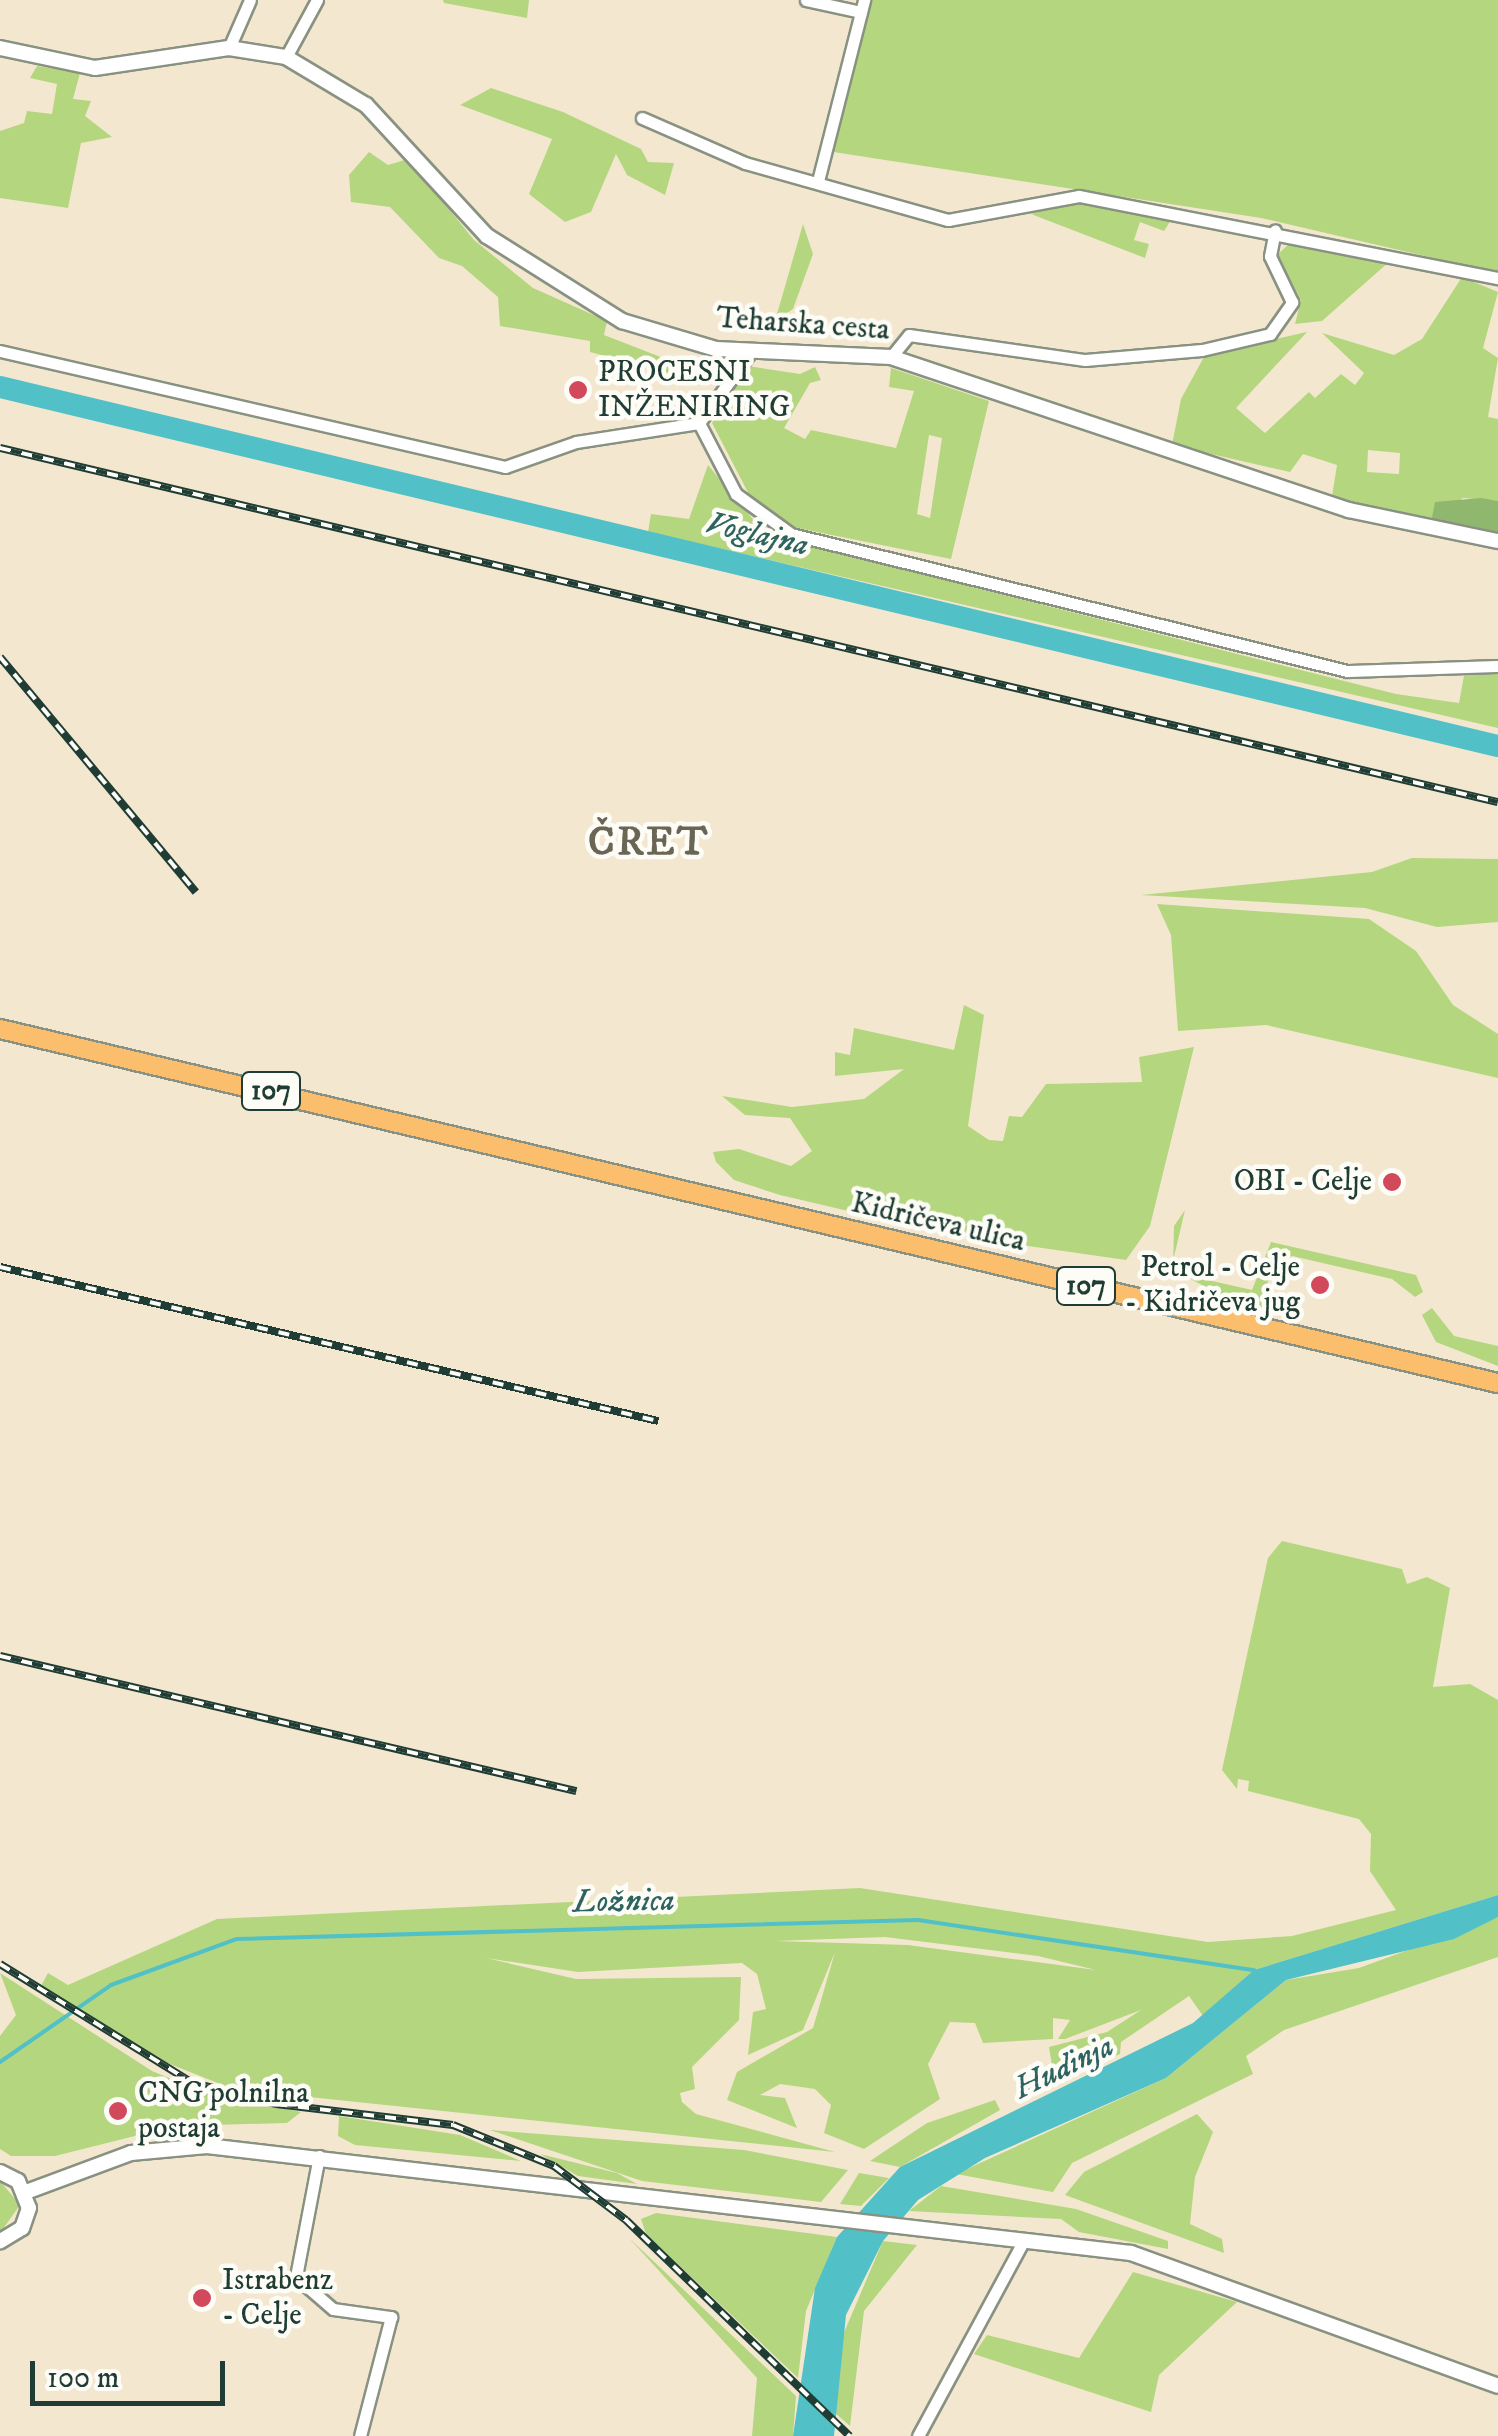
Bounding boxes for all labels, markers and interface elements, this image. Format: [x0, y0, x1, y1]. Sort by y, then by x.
street label: Teharska cesta [715, 301, 891, 349]
place label: PROCESNI INŽENIRING [598, 355, 790, 426]
marker: PROCESNI INŽENIRING [567, 379, 589, 401]
water label: Voglajna [702, 505, 812, 565]
district label: ČRET [588, 819, 710, 867]
road number: 107 [238, 1068, 304, 1114]
place label: OBI - Celje [1234, 1164, 1372, 1200]
marker: OBI - Celje [1381, 1171, 1403, 1193]
street label: Kidričeva ulica [848, 1186, 1028, 1260]
place label: Petrol - Celje - Kidričeva jug [1125, 1250, 1300, 1320]
road number: 107 [1054, 1263, 1118, 1309]
marker: Petrol - Celje - Kidričeva jug [1309, 1274, 1331, 1296]
water label: Ložnica [573, 1882, 675, 1922]
water label: Hudinja [1008, 2027, 1120, 2109]
place label: CNG polnilna postaja [138, 2076, 309, 2146]
marker: CNG polnilna postaja [107, 2100, 129, 2122]
place label: Istrabenz - Celje [222, 2263, 333, 2334]
marker: Istrabenz - Celje [191, 2287, 213, 2309]
scale bar [35, 2341, 230, 2403]
text: 100 m [47, 2360, 119, 2397]

